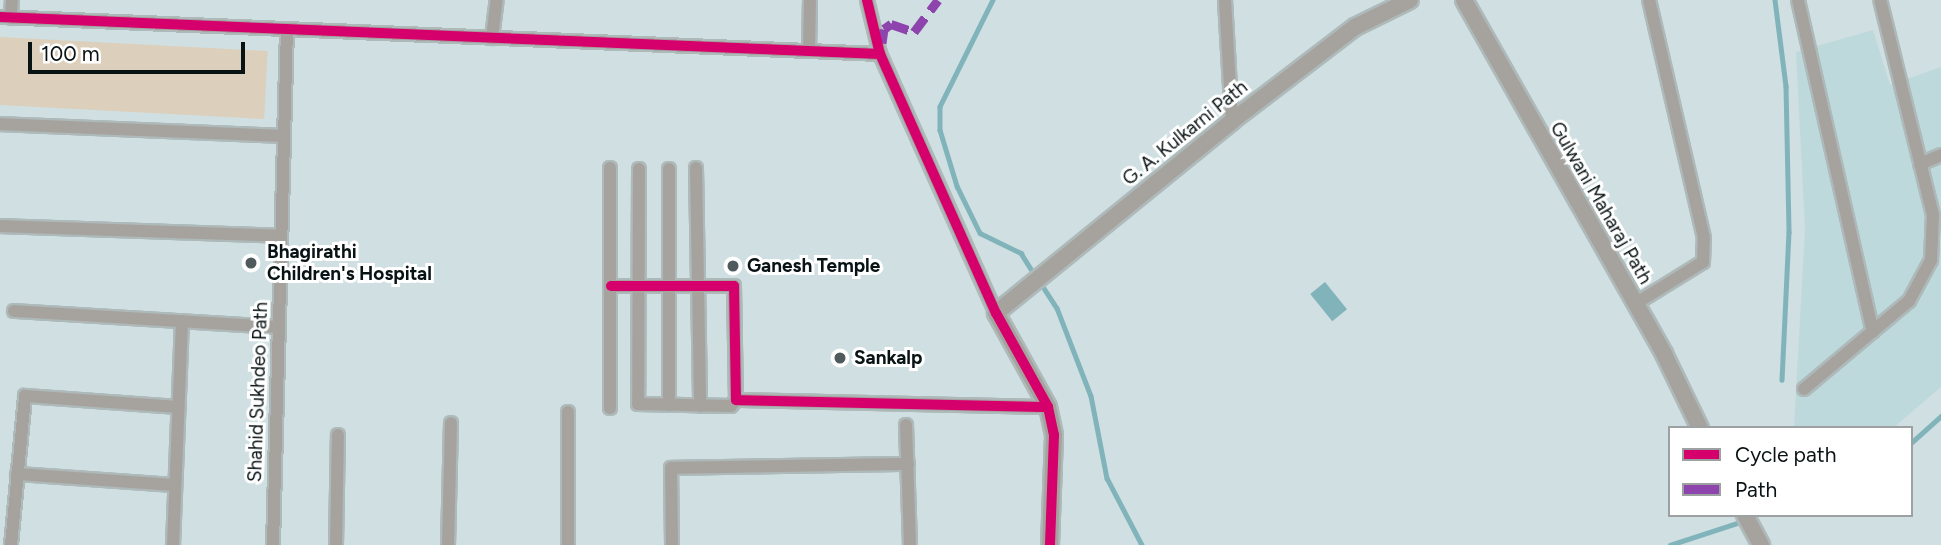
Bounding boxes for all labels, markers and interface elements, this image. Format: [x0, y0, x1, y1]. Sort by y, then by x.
scale bar [32, 28, 248, 72]
text: 100 m [41, 41, 100, 66]
street label: G. A. Kulkarni Path [1118, 76, 1252, 190]
street label: Gulwani Maharaj Path [1545, 118, 1657, 288]
place label: Bhagirathi Children's Hospital [267, 241, 432, 285]
marker: Bhagirathi Children's Hospital [241, 253, 261, 273]
place label: Ganesh Temple [747, 255, 880, 277]
marker: Ganesh Temple [725, 258, 741, 274]
street label: Shahid Sukhdeo Path [243, 301, 273, 483]
place label: Sankalp [854, 347, 922, 369]
marker: Sankalp [832, 350, 848, 366]
legend [1668, 426, 1913, 517]
text: Cycle path [1735, 442, 1836, 467]
text: Path [1735, 477, 1777, 502]

